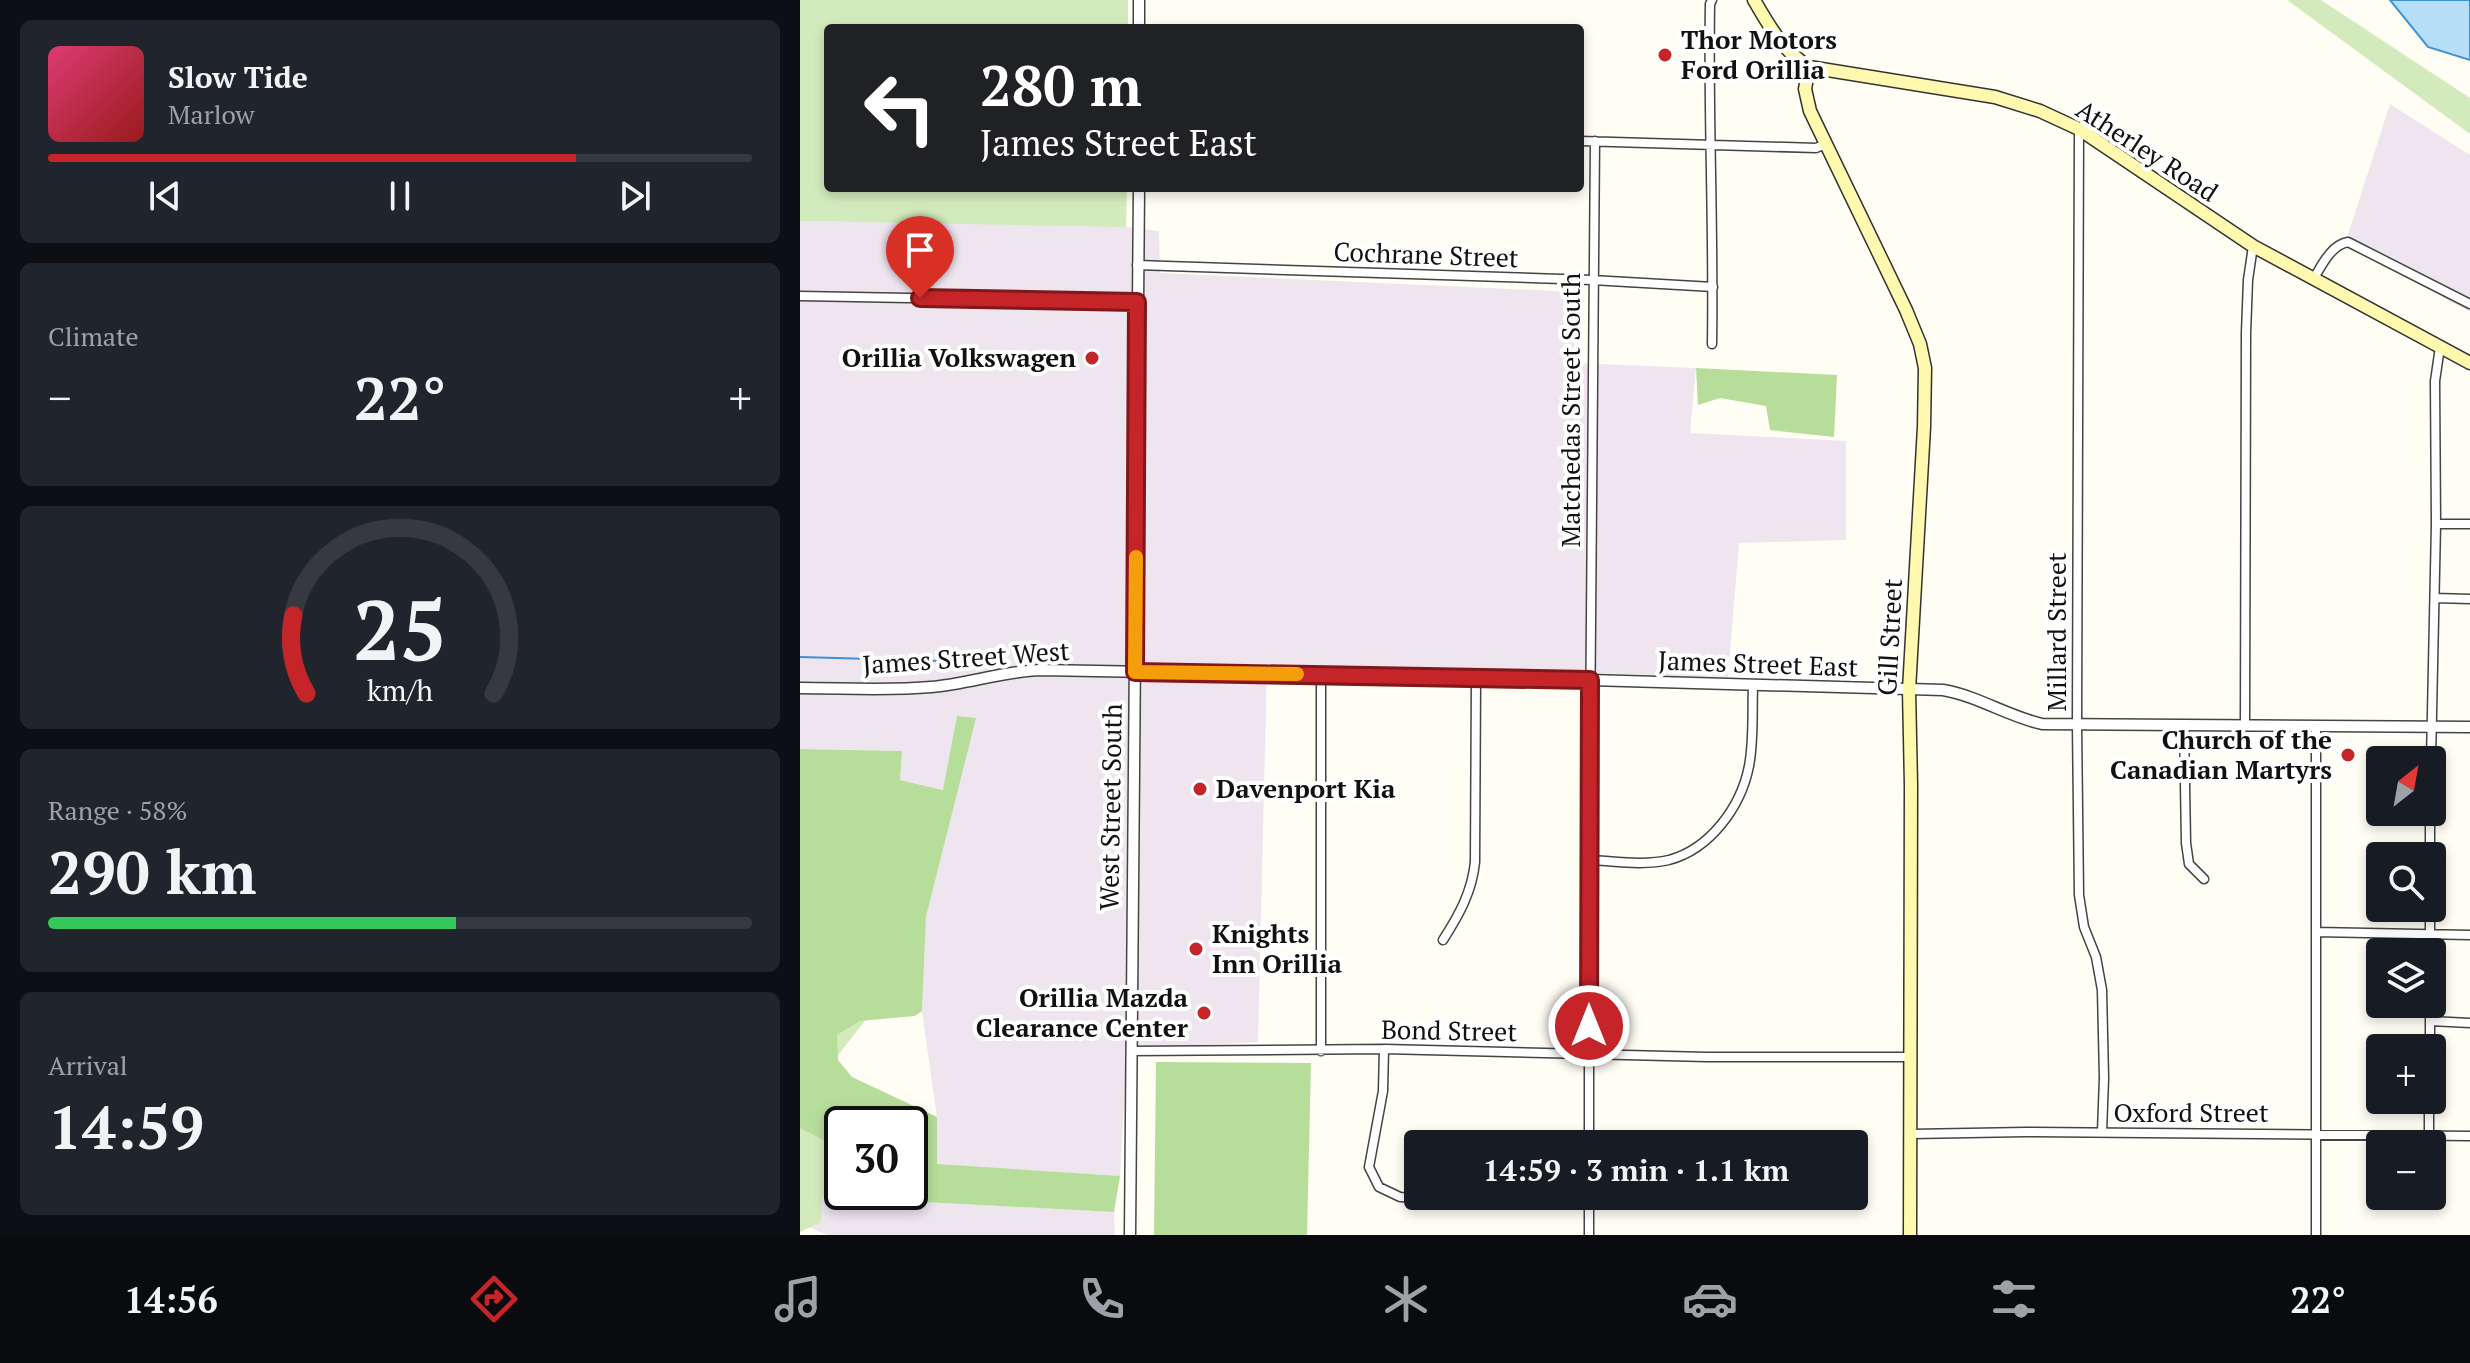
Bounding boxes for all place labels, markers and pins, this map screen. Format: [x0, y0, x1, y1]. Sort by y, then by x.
place label: Thor Motors Ford Orillia [1681, 22, 1837, 86]
marker: Thor Motors Ford Orillia [1656, 46, 1674, 64]
pin [886, 216, 954, 298]
place label: Orillia Volkswagen [842, 340, 1076, 374]
marker: Orillia Volkswagen [1083, 349, 1101, 367]
place label: Church of the Canadian Martyrs [2110, 722, 2332, 786]
marker: Church of the Canadian Martyrs [2339, 746, 2357, 764]
place label: Davenport Kia [1216, 771, 1396, 805]
marker: Davenport Kia [1191, 780, 1209, 798]
place label: Knights Inn Orillia [1212, 916, 1343, 980]
marker: Knights Inn Orillia [1187, 940, 1205, 958]
place label: Orillia Mazda Clearance Center [976, 980, 1189, 1044]
marker: Orillia Mazda Clearance Center [1195, 1004, 1213, 1022]

